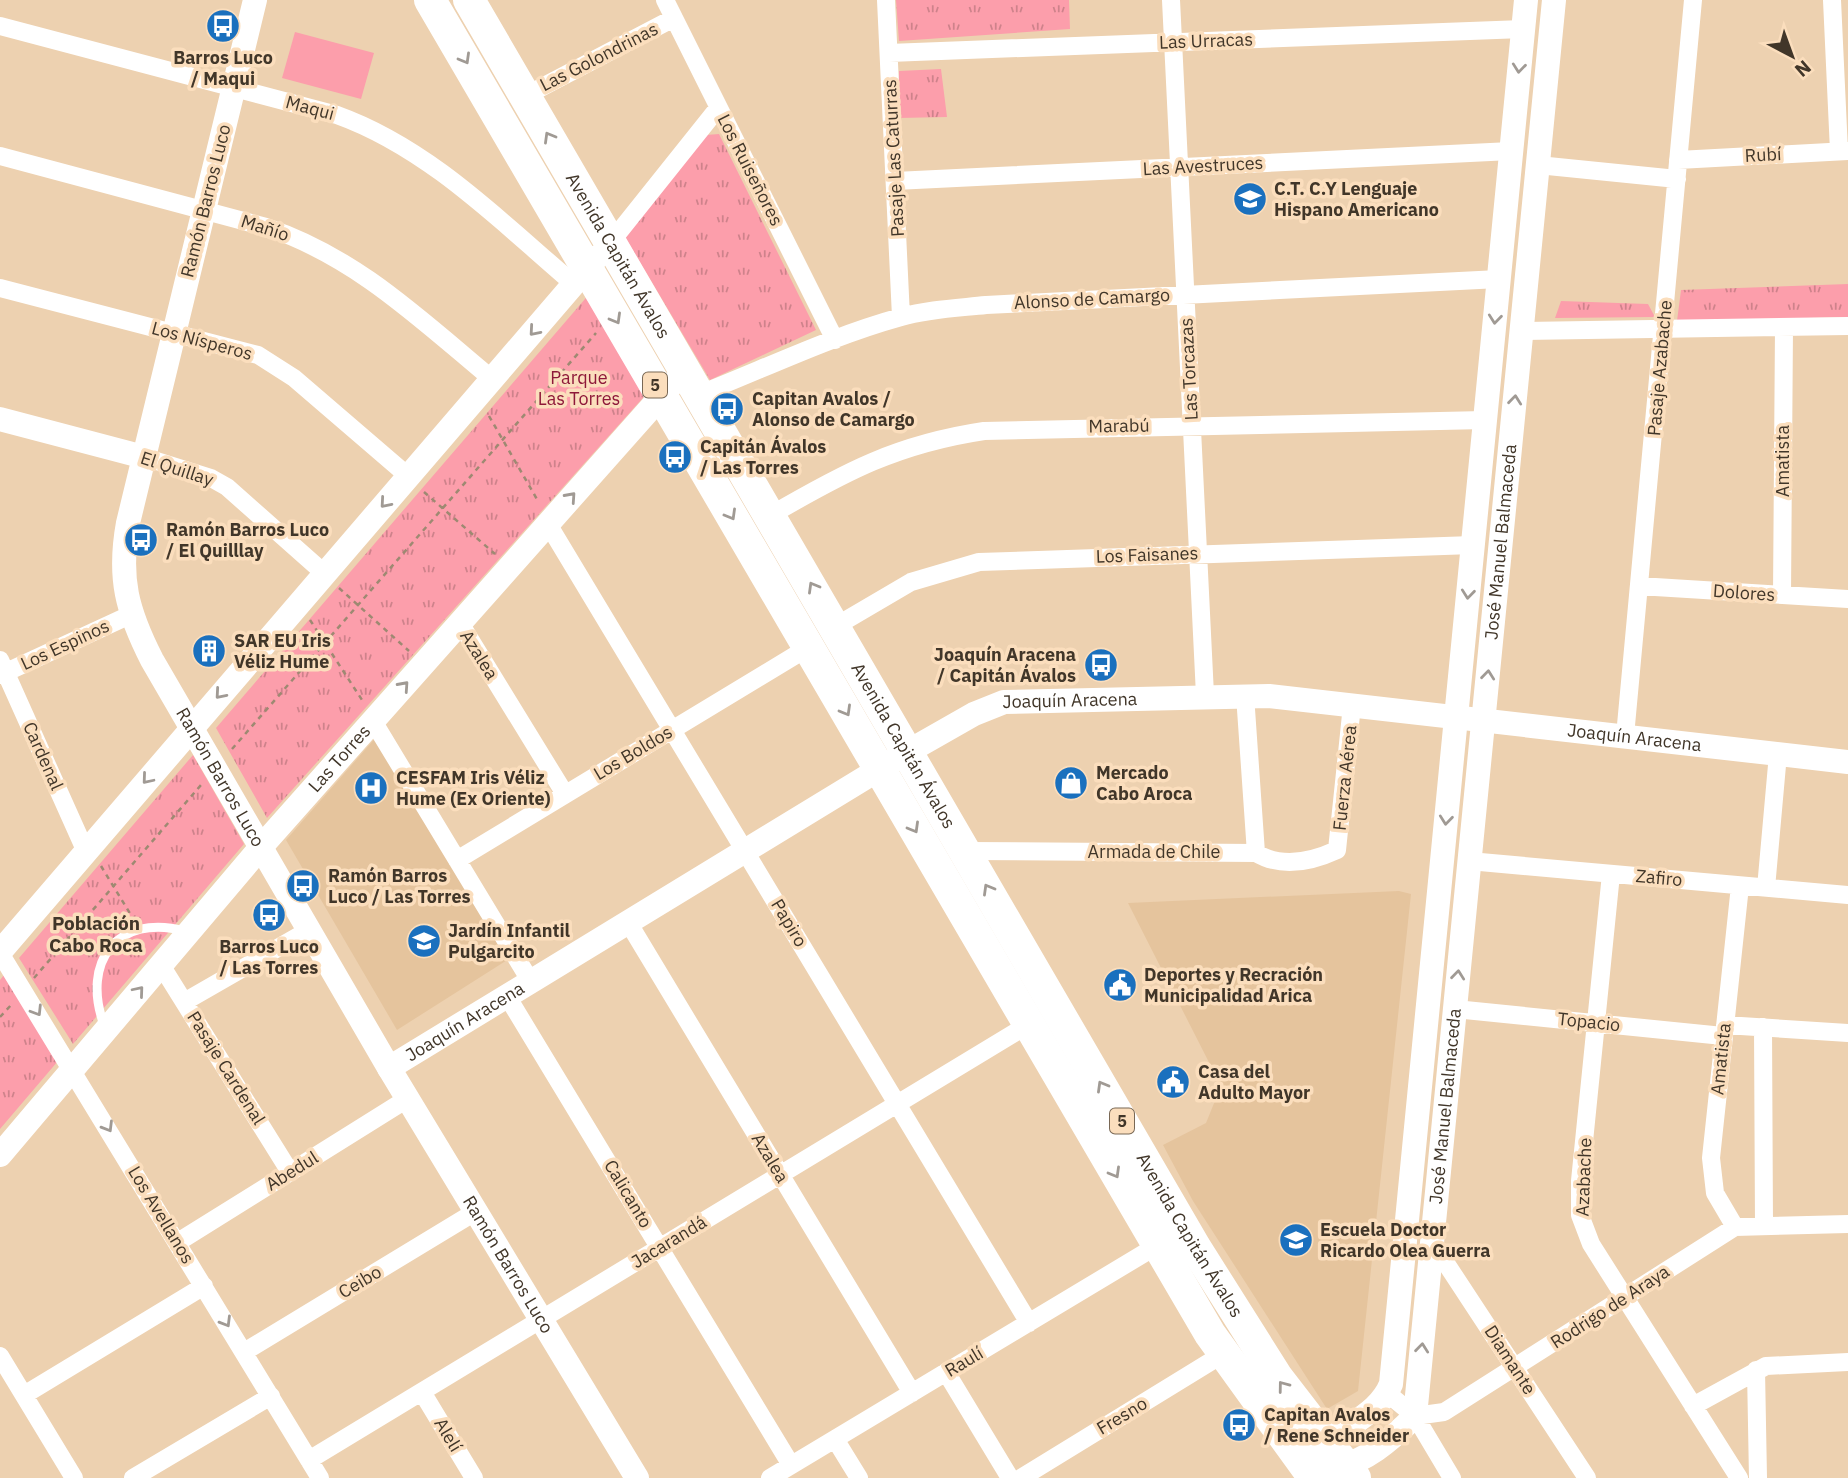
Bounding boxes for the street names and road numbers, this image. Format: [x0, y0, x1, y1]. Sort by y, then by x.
street label: Las Golondrinas [536, 17, 662, 96]
street label: Las Urracas [1159, 27, 1253, 54]
street label: Pasaje Las Caturras [878, 79, 909, 237]
street label: Maqui [283, 90, 337, 125]
street label: Los Ruiseñores [712, 110, 788, 229]
street label: Ramón Barros Luco [175, 122, 236, 280]
street label: Rubí [1744, 142, 1782, 167]
street label: Las Avestruces [1142, 151, 1264, 180]
street label: Avenida Capitán Ávalos [561, 168, 676, 343]
street label: Mañío [238, 209, 292, 246]
street label: Alonso de Camargo [1013, 283, 1171, 314]
street label: Pasaje Azabache [1642, 299, 1677, 437]
street label: Los Nísperos [149, 316, 255, 365]
street label: Las Torcazas [1174, 317, 1203, 421]
road number: 5 [643, 372, 667, 398]
street label: Marabú [1088, 413, 1150, 438]
street label: Amatista [1771, 424, 1794, 497]
street label: José Manuel Balmaceda [1479, 443, 1521, 641]
street label: El Quillay [138, 446, 217, 491]
street label: Los Faisanes [1095, 541, 1199, 568]
street label: Dolores [1712, 579, 1776, 606]
street label: Los Espinos [17, 614, 113, 675]
street label: Azalea [455, 626, 504, 684]
street label: Avenida Capitán Ávalos [846, 658, 961, 833]
street label: Joaquín Aracena [1002, 687, 1138, 713]
street label: Ramón Barros Luco [171, 703, 270, 851]
street label: Cardenal [18, 718, 69, 794]
street label: Joaquín Aracena [1566, 718, 1703, 756]
street label: Las Torres [303, 720, 375, 797]
street label: Los Boldos [589, 720, 676, 785]
street label: Fuerza Aérea [1328, 724, 1362, 832]
street label: Armada de Chile [1087, 840, 1221, 863]
street label: Zafiro [1635, 864, 1683, 891]
street label: Papiro [766, 895, 813, 951]
street label: Joaquín Aracena [401, 976, 529, 1066]
street label: Pasaje Cardenal [182, 1007, 271, 1129]
street label: José Manuel Balmaceda [1424, 1007, 1466, 1205]
street label: Topacio [1557, 1007, 1622, 1036]
street label: Amatista [1705, 1021, 1736, 1096]
road number: 5 [1110, 1108, 1134, 1134]
street label: Azalea [747, 1129, 794, 1187]
street label: Azabache [1571, 1137, 1596, 1217]
street label: Abedul [261, 1146, 322, 1196]
street label: Avenida Capitán Ávalos [1132, 1148, 1248, 1322]
street label: Calicanto [599, 1156, 658, 1232]
street label: Los Avellanos [123, 1162, 200, 1268]
street label: Ramón Barros Luco [458, 1191, 559, 1337]
street label: Jacarandá [627, 1210, 711, 1273]
street label: Rodrigo de Araya [1546, 1259, 1674, 1354]
street label: Ceibo [334, 1260, 385, 1303]
street label: Diamante [1480, 1321, 1541, 1399]
street label: Raulí [940, 1341, 987, 1382]
street label: Fresno [1092, 1392, 1151, 1440]
street label: Alelí [429, 1414, 468, 1456]

